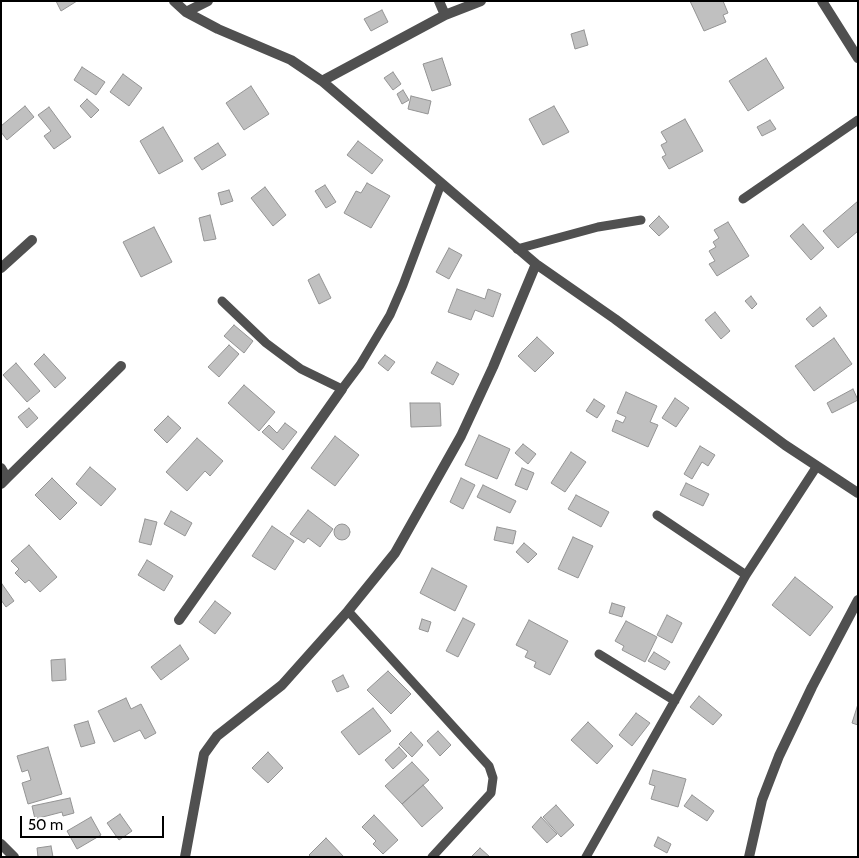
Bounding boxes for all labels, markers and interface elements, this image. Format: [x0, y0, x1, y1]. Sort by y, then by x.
scale bar [22, 806, 166, 838]
text: 50 m [28, 816, 63, 834]

